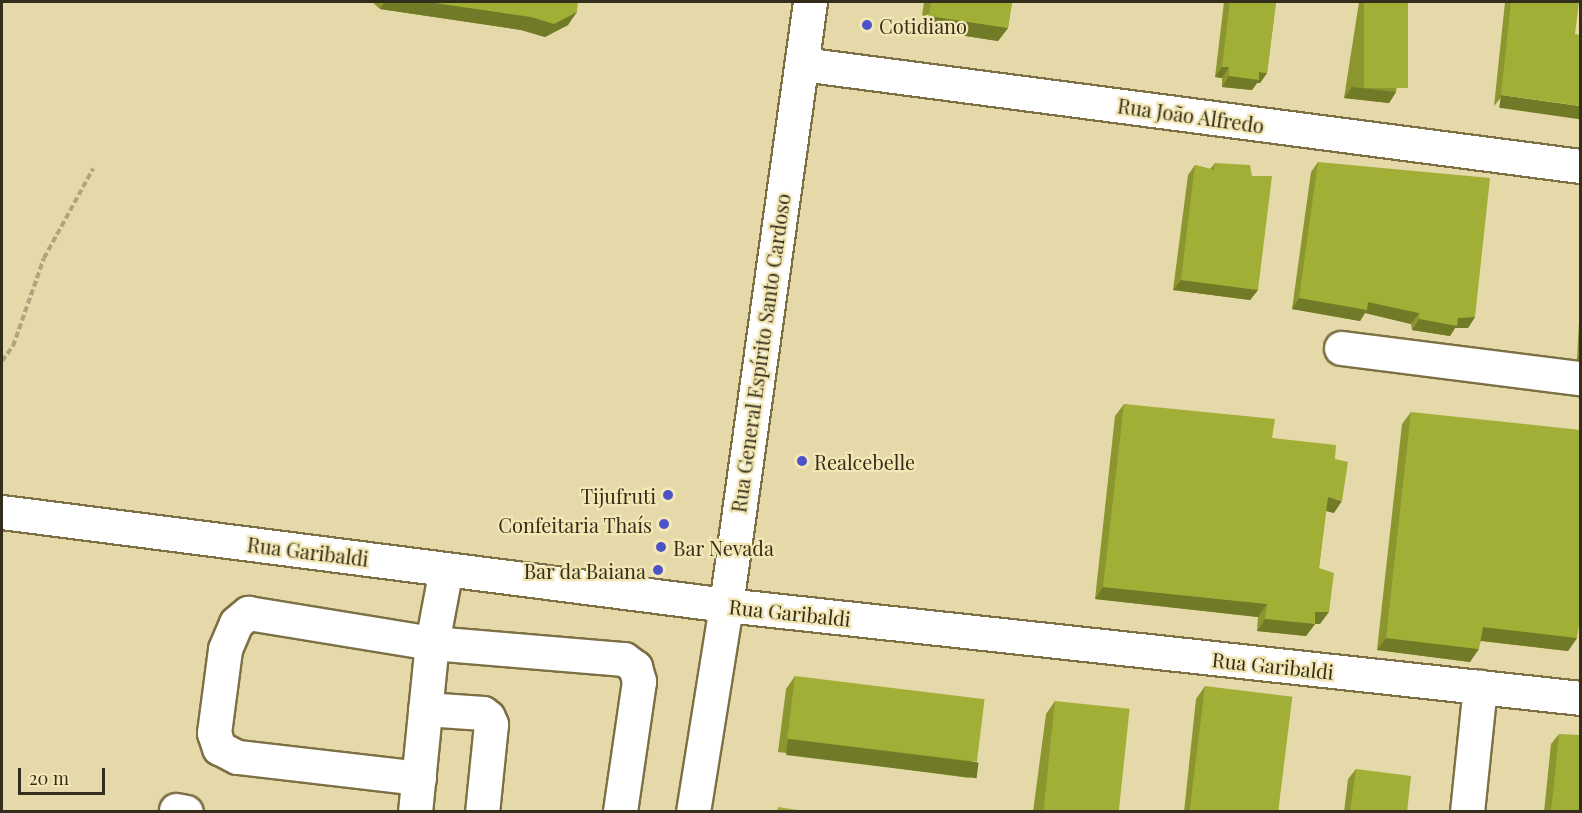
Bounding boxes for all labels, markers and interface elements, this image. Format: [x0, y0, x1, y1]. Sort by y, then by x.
place label: Cotidiano [879, 13, 967, 37]
marker: Cotidiano [860, 18, 874, 32]
street label: Rua João Alfredo [1116, 93, 1266, 137]
street label: Rua General Espírito Santo Cardoso [726, 192, 794, 514]
place label: Realcebelle [814, 449, 915, 473]
marker: Realcebelle [795, 454, 809, 468]
place label: Tijufruti [581, 483, 656, 507]
marker: Tijufruti [661, 488, 675, 502]
place label: Confeitaria Thaís [498, 512, 652, 536]
marker: Confeitaria Thaís [657, 517, 671, 531]
street label: Rua Garibaldi [246, 532, 370, 570]
place label: Bar Nevada [673, 535, 774, 559]
marker: Bar Nevada [654, 540, 668, 554]
place label: Bar da Baiana [523, 558, 646, 582]
marker: Bar da Baiana [651, 563, 665, 577]
street label: Rua Garibaldi [728, 594, 852, 630]
street label: Rua Garibaldi [1211, 647, 1335, 683]
scale bar [21, 756, 108, 794]
text: 20 m [29, 766, 69, 790]

